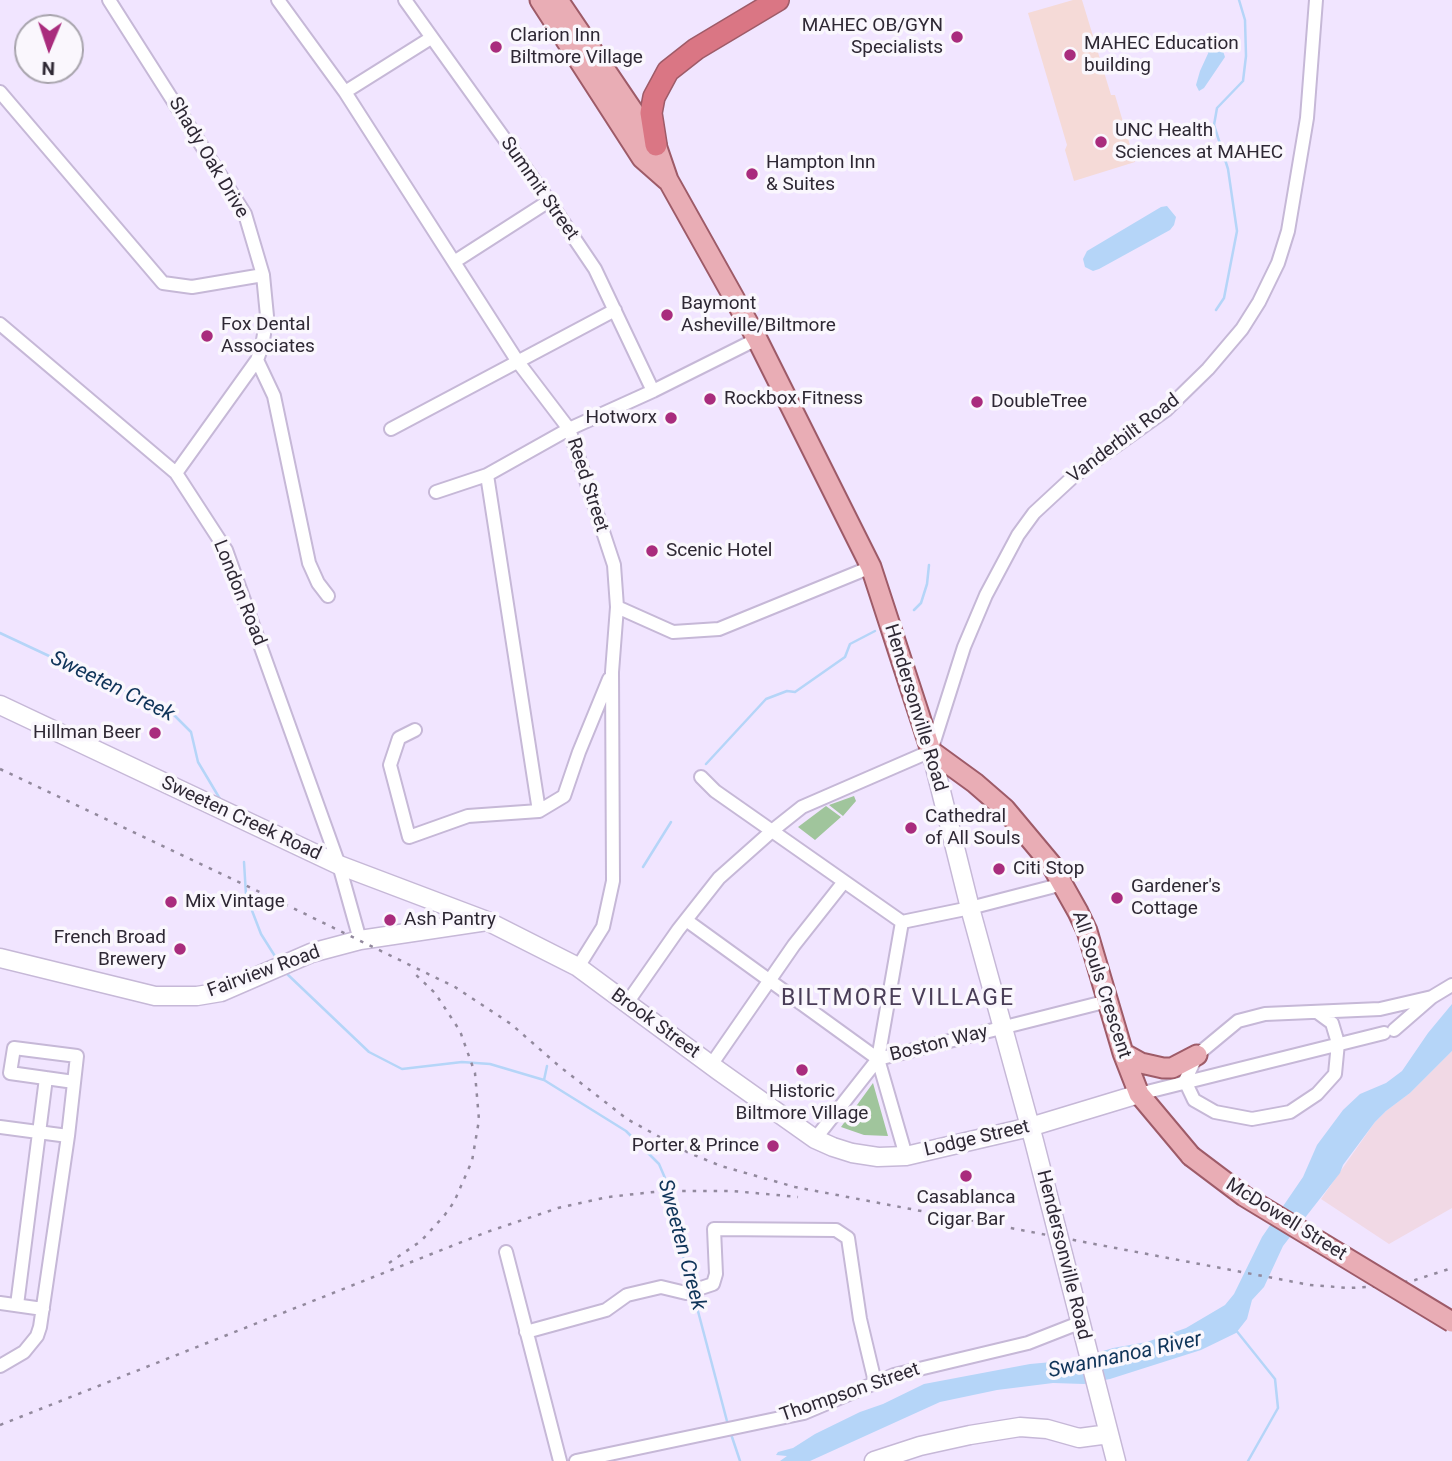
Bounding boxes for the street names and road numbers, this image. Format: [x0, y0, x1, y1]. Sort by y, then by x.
street label: Shady Oak Drive [163, 93, 253, 223]
street label: Summit Street [495, 133, 583, 245]
street label: Vanderbilt Road [1064, 390, 1184, 488]
street label: Reed Street [561, 435, 613, 535]
street label: London Road [207, 537, 271, 649]
street label: Hendersonville Road [879, 622, 951, 794]
street label: Sweeten Creek Road [157, 772, 325, 866]
street label: All Souls Crescent [1066, 909, 1136, 1061]
street label: Fairview Road [205, 941, 323, 1003]
street label: Brook Street [606, 984, 704, 1064]
street label: Boston Way [888, 1021, 990, 1067]
street label: Lodge Street [922, 1116, 1032, 1162]
street label: Hendersonville Road [1031, 1168, 1095, 1342]
street label: McDowell Street [1221, 1174, 1351, 1266]
street label: Thompson Street [777, 1358, 923, 1428]

